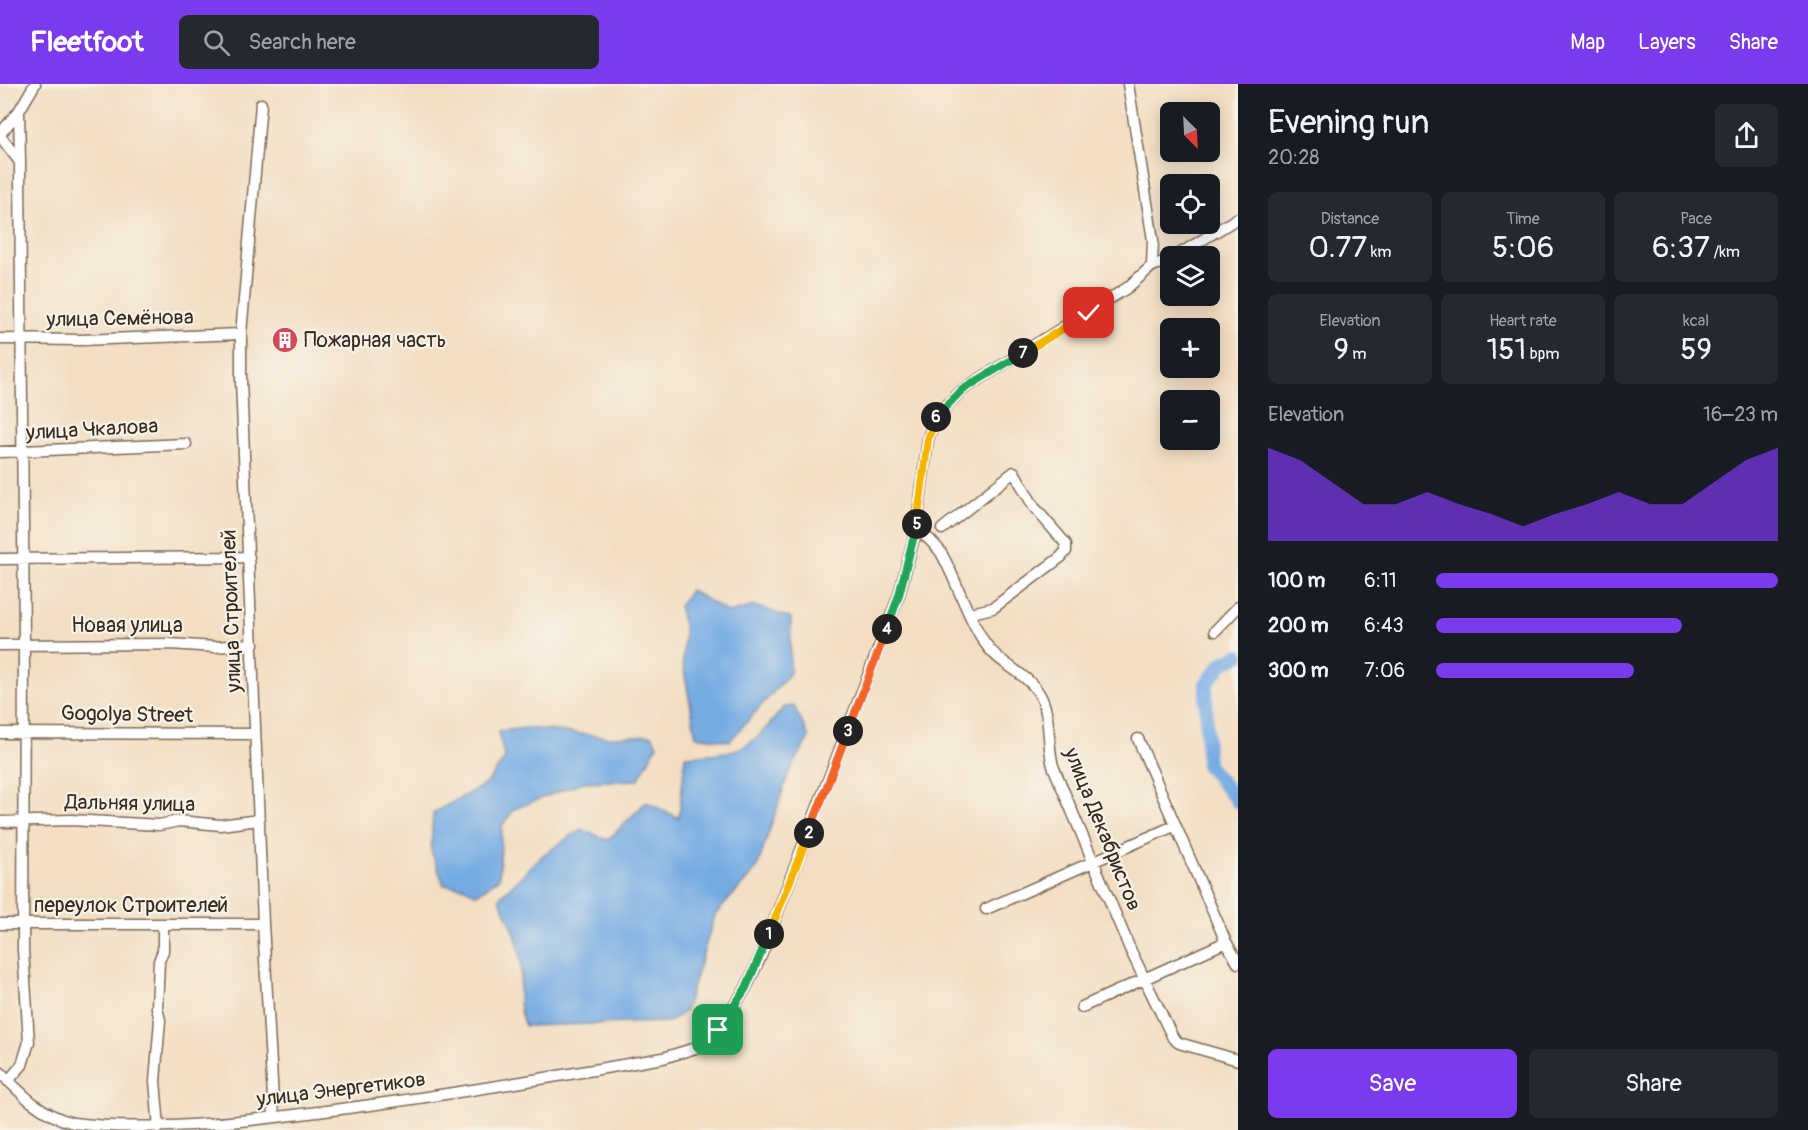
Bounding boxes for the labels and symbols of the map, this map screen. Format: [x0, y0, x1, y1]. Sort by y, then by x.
north arrow [1160, 102, 1220, 162]
pin [1063, 287, 1114, 338]
street label: улица Семёнова [45, 304, 194, 333]
building icon: Пожарная часть [270, 325, 300, 355]
place label: Пожарная часть [304, 327, 446, 354]
pin: 7 [1008, 338, 1038, 368]
pin: 6 [921, 402, 951, 432]
street label: улица Чкалова [24, 413, 159, 446]
pin: 5 [902, 509, 932, 539]
street label: улица Строителей [215, 529, 248, 694]
street label: Новая улица [71, 612, 183, 639]
pin: 4 [872, 614, 902, 644]
street label: Gogolya Street [61, 700, 194, 729]
pin: 3 [833, 716, 863, 746]
street label: улица Декабристов [1057, 743, 1148, 915]
street label: Дальняя улица [64, 789, 195, 818]
pin: 2 [794, 818, 824, 848]
street label: переулок Строителей [34, 892, 228, 919]
pin: 1 [754, 919, 784, 949]
pin [692, 1004, 743, 1055]
street label: улица Энергетиков [254, 1066, 427, 1113]

